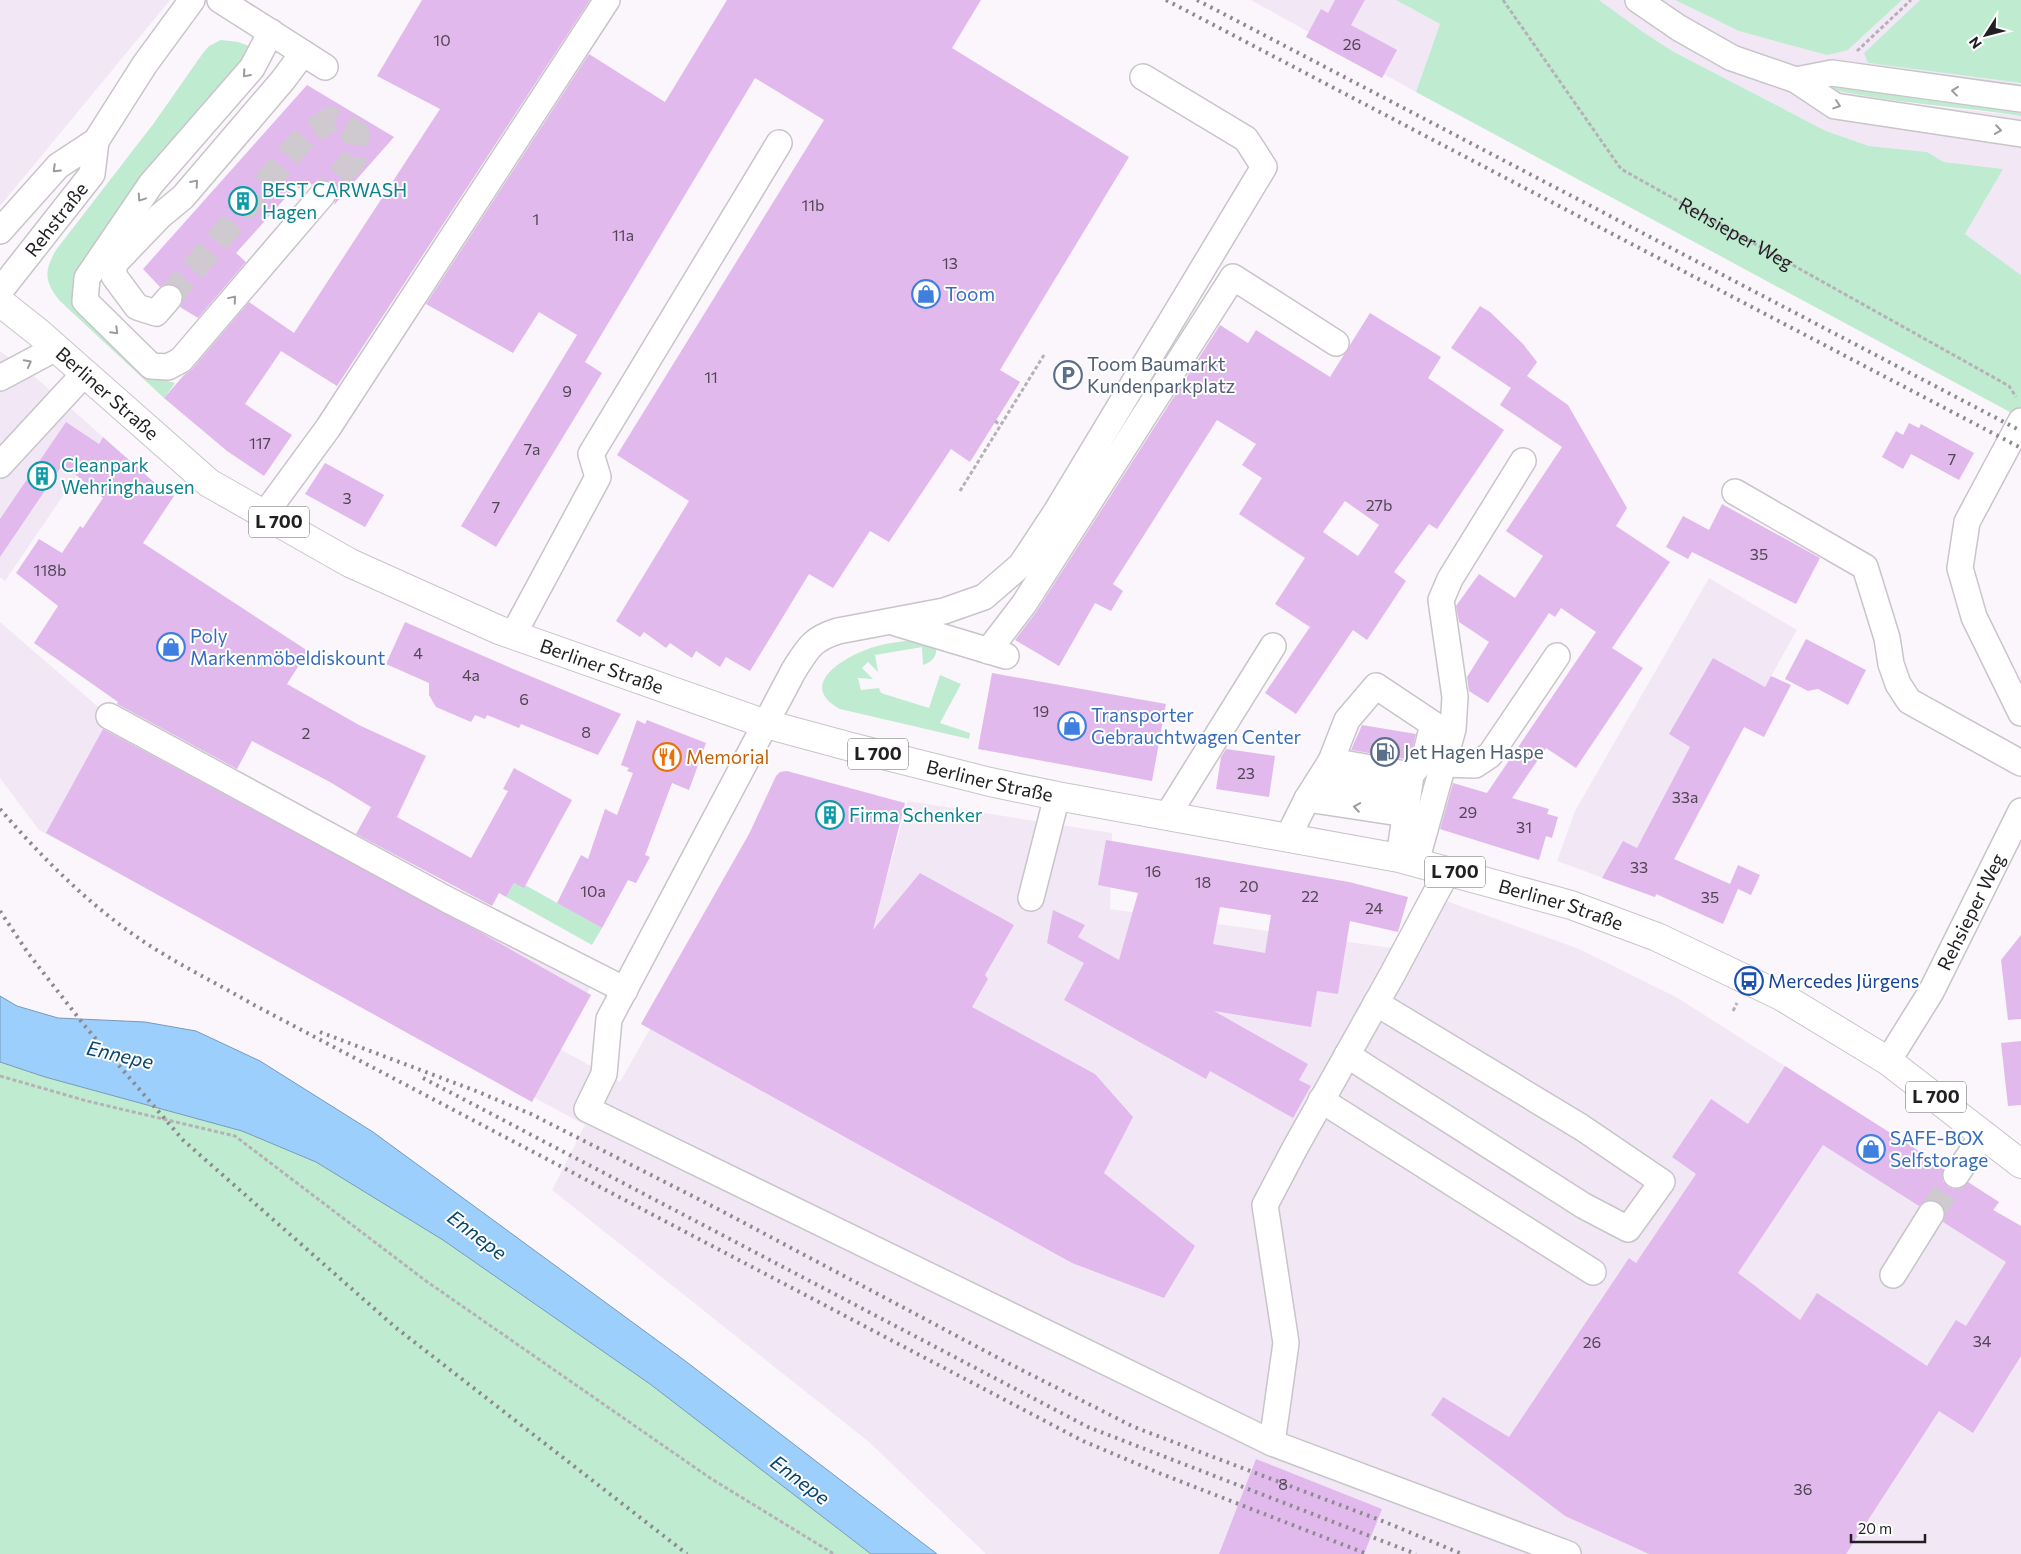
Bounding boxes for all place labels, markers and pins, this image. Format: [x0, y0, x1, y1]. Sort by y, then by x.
place label: BEST CARWASH Hagen [262, 178, 407, 223]
building icon: BEST CARWASH Hagen [228, 186, 258, 216]
shop icon: Toom [911, 279, 941, 309]
place label: Toom [945, 282, 995, 305]
place label: Toom Baumarkt Kundenparkplatz [1087, 352, 1235, 397]
parking icon: Toom Baumarkt Kundenparkplatz [1053, 360, 1083, 390]
place label: Cleanpark Wehringhausen [61, 453, 195, 498]
building icon: Cleanpark Wehringhausen [27, 461, 57, 491]
place label: Poly Markenmöbeldiskount [190, 624, 386, 669]
shop icon: Poly Markenmöbeldiskount [156, 632, 186, 662]
place label: Transporter Gebrauchtwagen Center [1091, 703, 1301, 748]
shop icon: Transporter Gebrauchtwagen Center [1057, 711, 1087, 741]
fuel station icon: Jet Hagen Haspe [1370, 737, 1400, 767]
place label: Jet Hagen Haspe [1404, 740, 1544, 763]
restaurant icon: Memorial [652, 742, 682, 772]
place label: Memorial [686, 745, 769, 768]
building icon: Firma Schenker [815, 800, 845, 830]
place label: Firma Schenker [849, 803, 983, 826]
bus stop icon: Mercedes Jürgens [1734, 966, 1764, 996]
place label: Mercedes Jürgens [1768, 969, 1920, 992]
place label: SAFE-BOX Selfstorage [1890, 1126, 1988, 1171]
shop icon: SAFE-BOX Selfstorage [1856, 1134, 1886, 1164]

